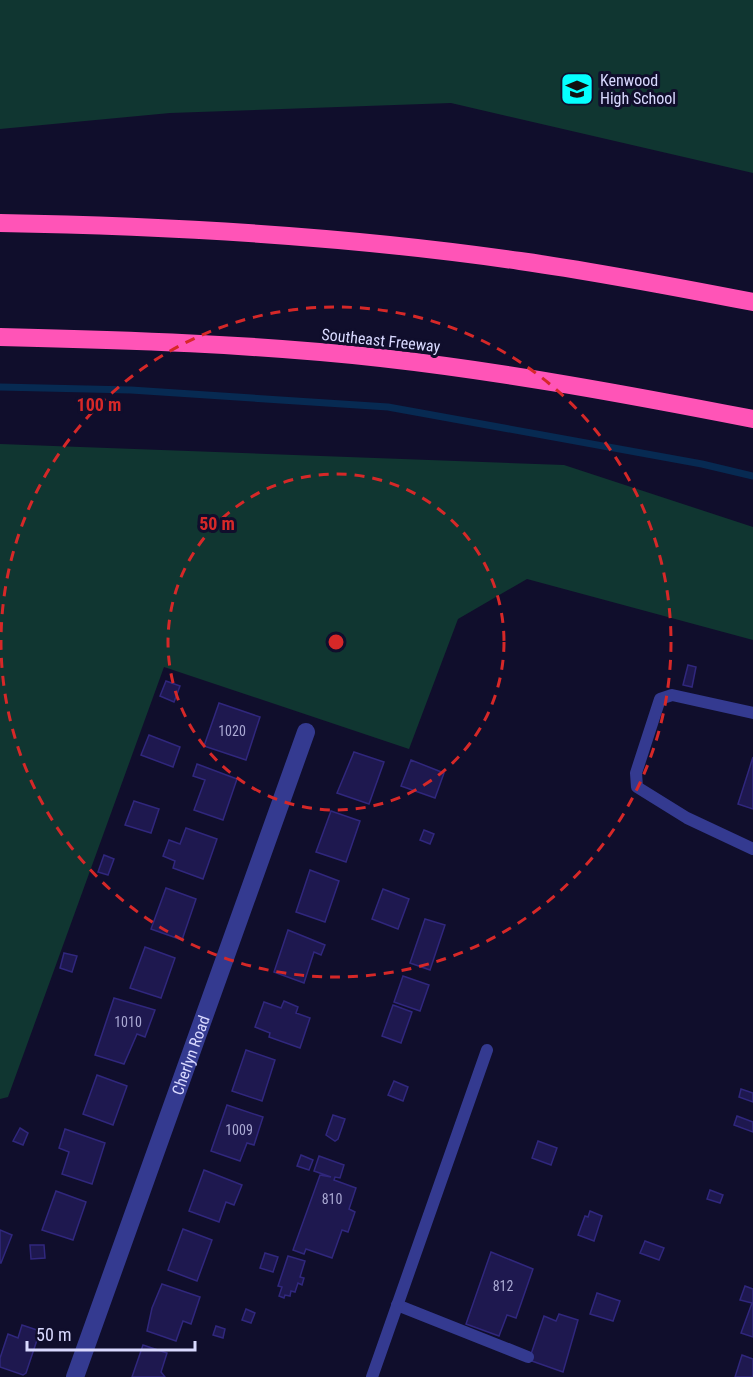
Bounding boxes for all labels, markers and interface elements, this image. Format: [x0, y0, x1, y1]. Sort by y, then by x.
school or university icon: Kenwood High School [559, 71, 595, 107]
place label: Kenwood High School [600, 71, 676, 108]
street label: Southeast Freeway [321, 325, 442, 356]
text: 100 m [77, 394, 121, 415]
text: 50 m [199, 513, 235, 534]
centre of rings [326, 632, 346, 652]
house number: 1020 [218, 723, 246, 739]
street label: Cherlyn Road [168, 1013, 214, 1098]
house number: 1010 [114, 1014, 142, 1030]
house number: 1009 [225, 1122, 253, 1138]
house number: 810 [322, 1191, 342, 1207]
house number: 812 [493, 1278, 513, 1294]
scale bar [27, 1314, 195, 1352]
text: 50 m [36, 1324, 71, 1345]

